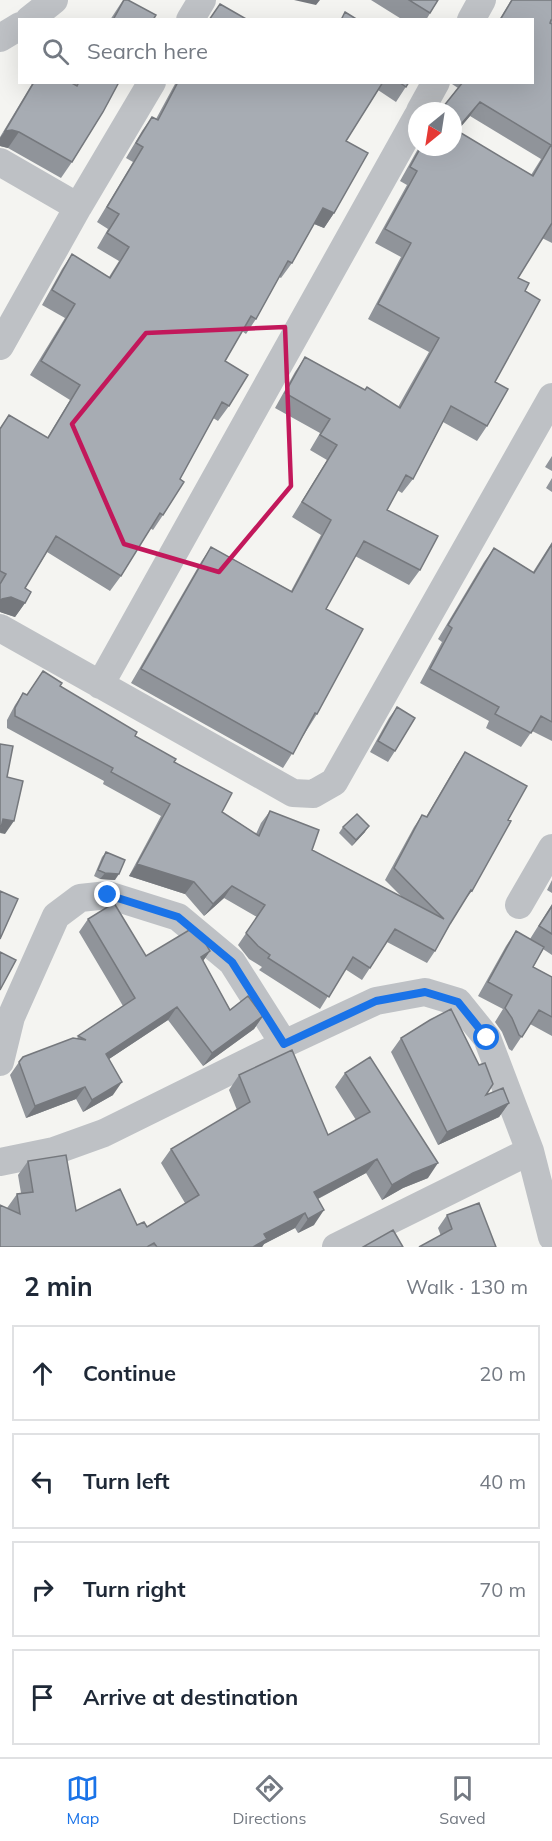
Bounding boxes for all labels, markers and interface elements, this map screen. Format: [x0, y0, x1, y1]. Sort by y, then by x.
search box [18, 18, 534, 84]
icon: search [39, 35, 72, 68]
text: Search here [87, 37, 208, 65]
north arrow [408, 102, 462, 156]
route end [94, 881, 120, 907]
route start [473, 1024, 499, 1050]
text: 2 min [24, 1270, 93, 1303]
text: Walk · 130 m [406, 1274, 528, 1299]
icon: ahead [26, 1357, 59, 1390]
text: Continue [83, 1359, 176, 1387]
text: 20 m [479, 1361, 526, 1386]
icon: left [26, 1465, 59, 1498]
text: Turn left [83, 1467, 170, 1495]
text: 40 m [479, 1469, 526, 1494]
icon: right [26, 1573, 59, 1606]
text: Turn right [83, 1575, 186, 1603]
text: 70 m [479, 1577, 526, 1602]
icon: arrive [26, 1681, 59, 1714]
text: Arrive at destination [83, 1683, 298, 1711]
tab: Map [66, 1772, 99, 1828]
tab: Directions [232, 1772, 306, 1828]
tab: Saved [439, 1772, 486, 1828]

